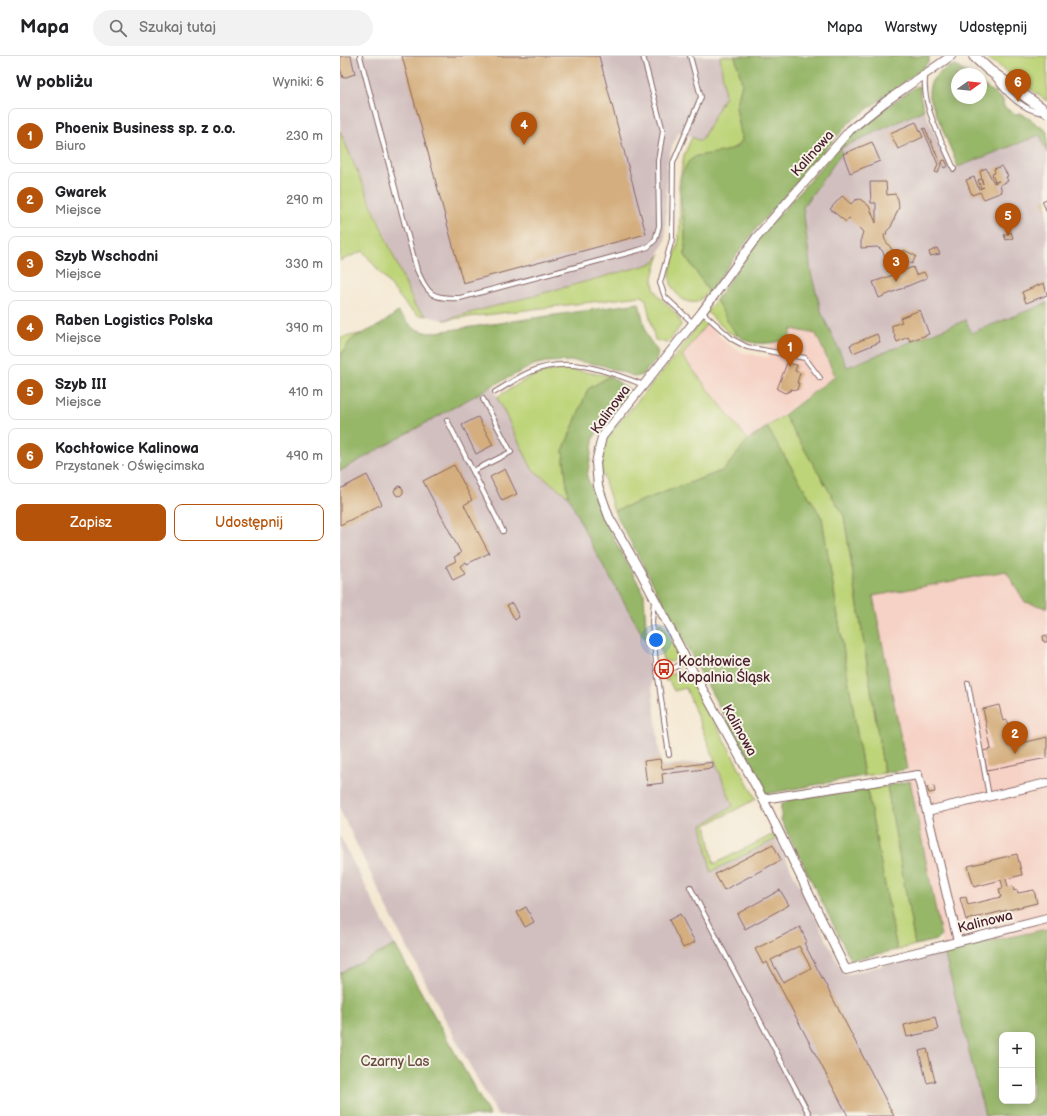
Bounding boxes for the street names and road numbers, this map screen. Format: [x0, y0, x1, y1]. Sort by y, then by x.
street label: Kalinowa [787, 127, 838, 180]
street label: Kalinowa [587, 382, 634, 437]
street label: Kalinowa [719, 702, 761, 759]
street label: Kalinowa [956, 906, 1015, 937]

